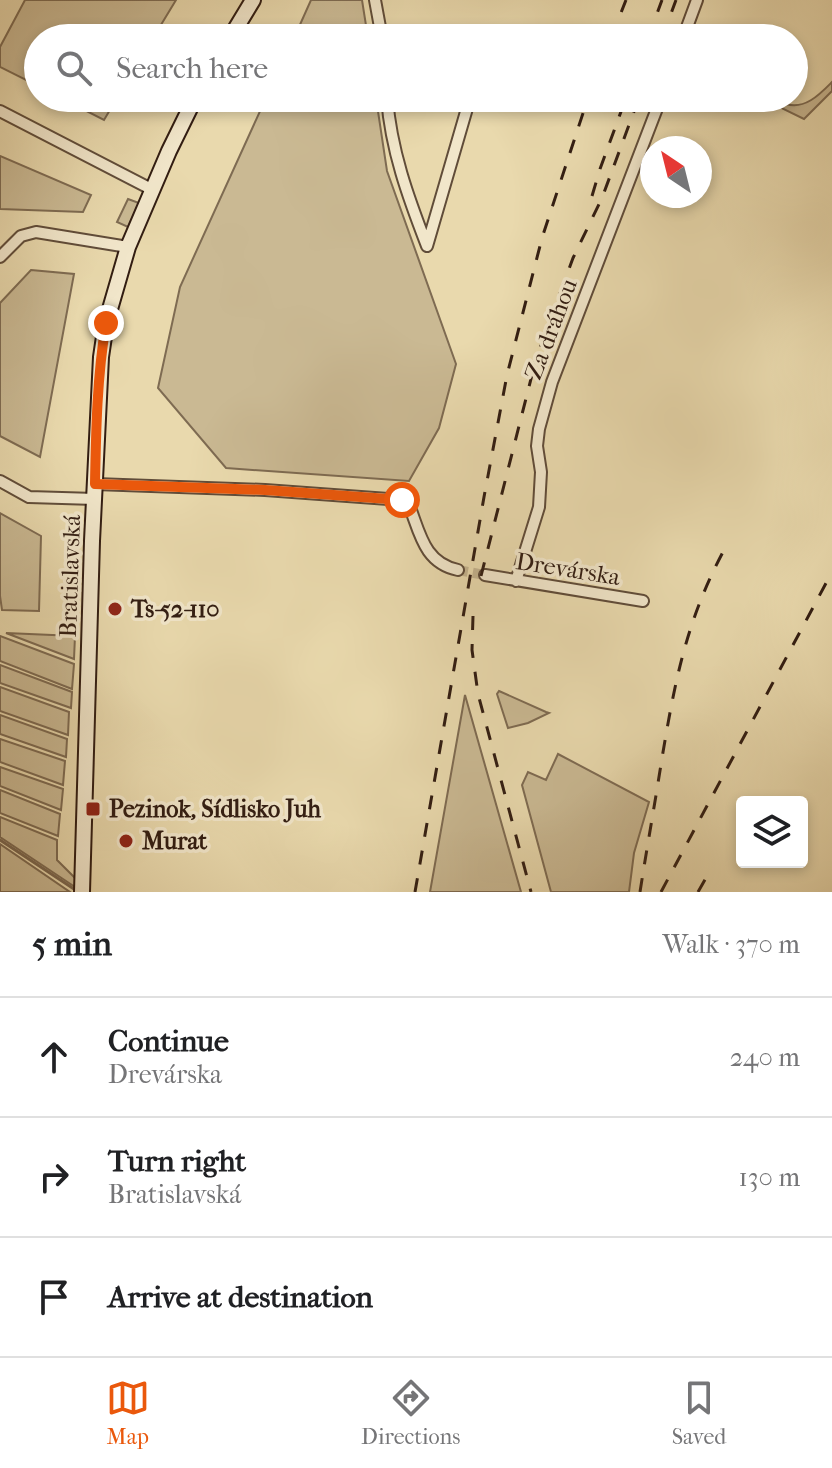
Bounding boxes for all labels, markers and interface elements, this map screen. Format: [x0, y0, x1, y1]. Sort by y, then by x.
search box [24, 24, 808, 112]
icon: search [52, 46, 96, 90]
text: Search here [116, 51, 268, 86]
north arrow [640, 136, 712, 208]
street label: Za dráhou [519, 274, 583, 383]
route end [88, 305, 124, 341]
route start [384, 482, 420, 518]
street label: Bratislavská [54, 513, 86, 638]
street label: Drevárska [514, 547, 623, 591]
place label: Ts-52-110 [130, 595, 220, 623]
marker: Ts-52-110 [106, 600, 124, 618]
place label: Pezinok, Sídlisko Juh [109, 795, 322, 823]
map controls [736, 796, 808, 868]
button: layers [736, 796, 808, 868]
marker: Pezinok, Sídlisko Juh [84, 800, 102, 818]
place label: Murat [142, 827, 208, 855]
marker: Murat [117, 832, 135, 850]
text: 5 min [32, 924, 112, 964]
text: Walk · 370 m [663, 929, 800, 960]
text: Continue [108, 1024, 229, 1059]
icon: ahead [32, 1035, 76, 1079]
text: 240 m [730, 1042, 800, 1073]
text: Drevárska [108, 1059, 222, 1090]
text: Turn right [108, 1144, 246, 1179]
icon: right [32, 1155, 76, 1199]
text: 130 m [739, 1162, 800, 1193]
text: Bratislavská [108, 1179, 241, 1210]
icon: arrive [32, 1275, 76, 1319]
text: Arrive at destination [108, 1280, 373, 1315]
tab: Map [106, 1376, 150, 1450]
tab: Directions [361, 1376, 460, 1450]
tab: Saved [672, 1376, 726, 1450]

